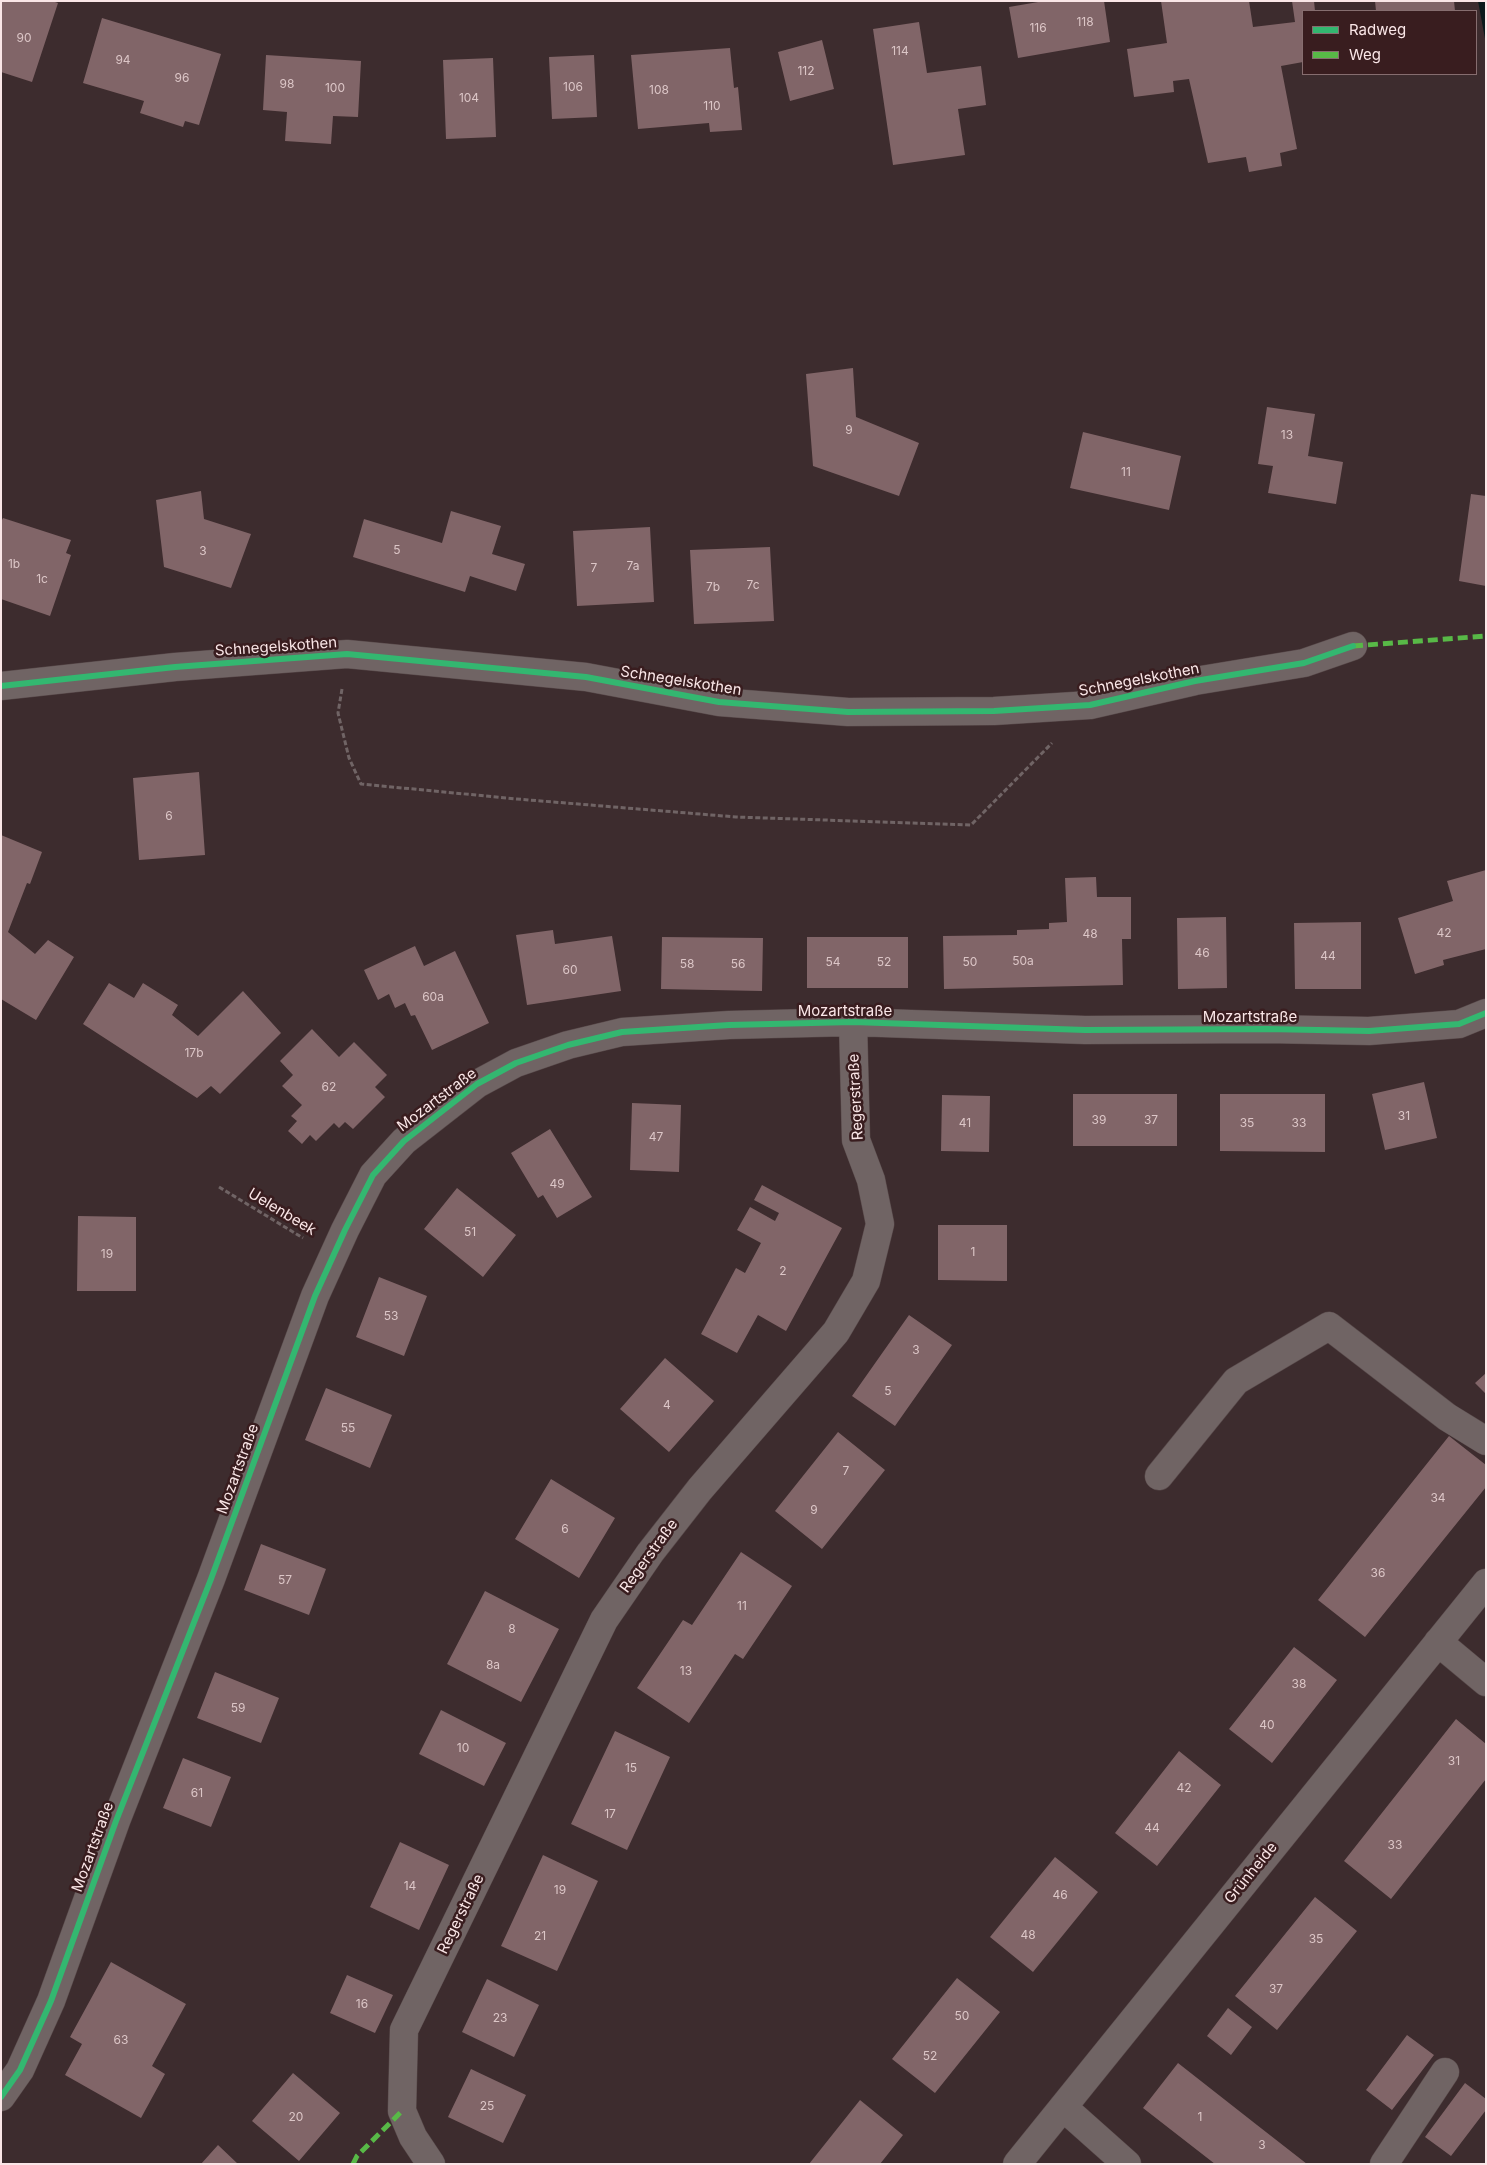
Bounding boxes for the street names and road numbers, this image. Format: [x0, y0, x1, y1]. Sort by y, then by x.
street label: Schnegelskothen [214, 634, 338, 660]
street label: Schnegelskothen [1077, 659, 1201, 701]
street label: Schnegelskothen [619, 663, 743, 699]
street label: Mozartstraße [798, 1002, 892, 1020]
street label: Mozartstraße [1203, 1008, 1297, 1026]
street label: Regerstraße [845, 1053, 867, 1141]
street label: Mozartstraße [394, 1064, 480, 1136]
street label: Uelenbeek [245, 1185, 319, 1239]
street label: Mozartstraße [213, 1421, 263, 1517]
street label: Regerstraße [616, 1516, 682, 1596]
street label: Mozartstraße [68, 1799, 118, 1895]
street label: Grünheide [1221, 1839, 1281, 1907]
street label: Regerstraße [434, 1871, 488, 1957]

